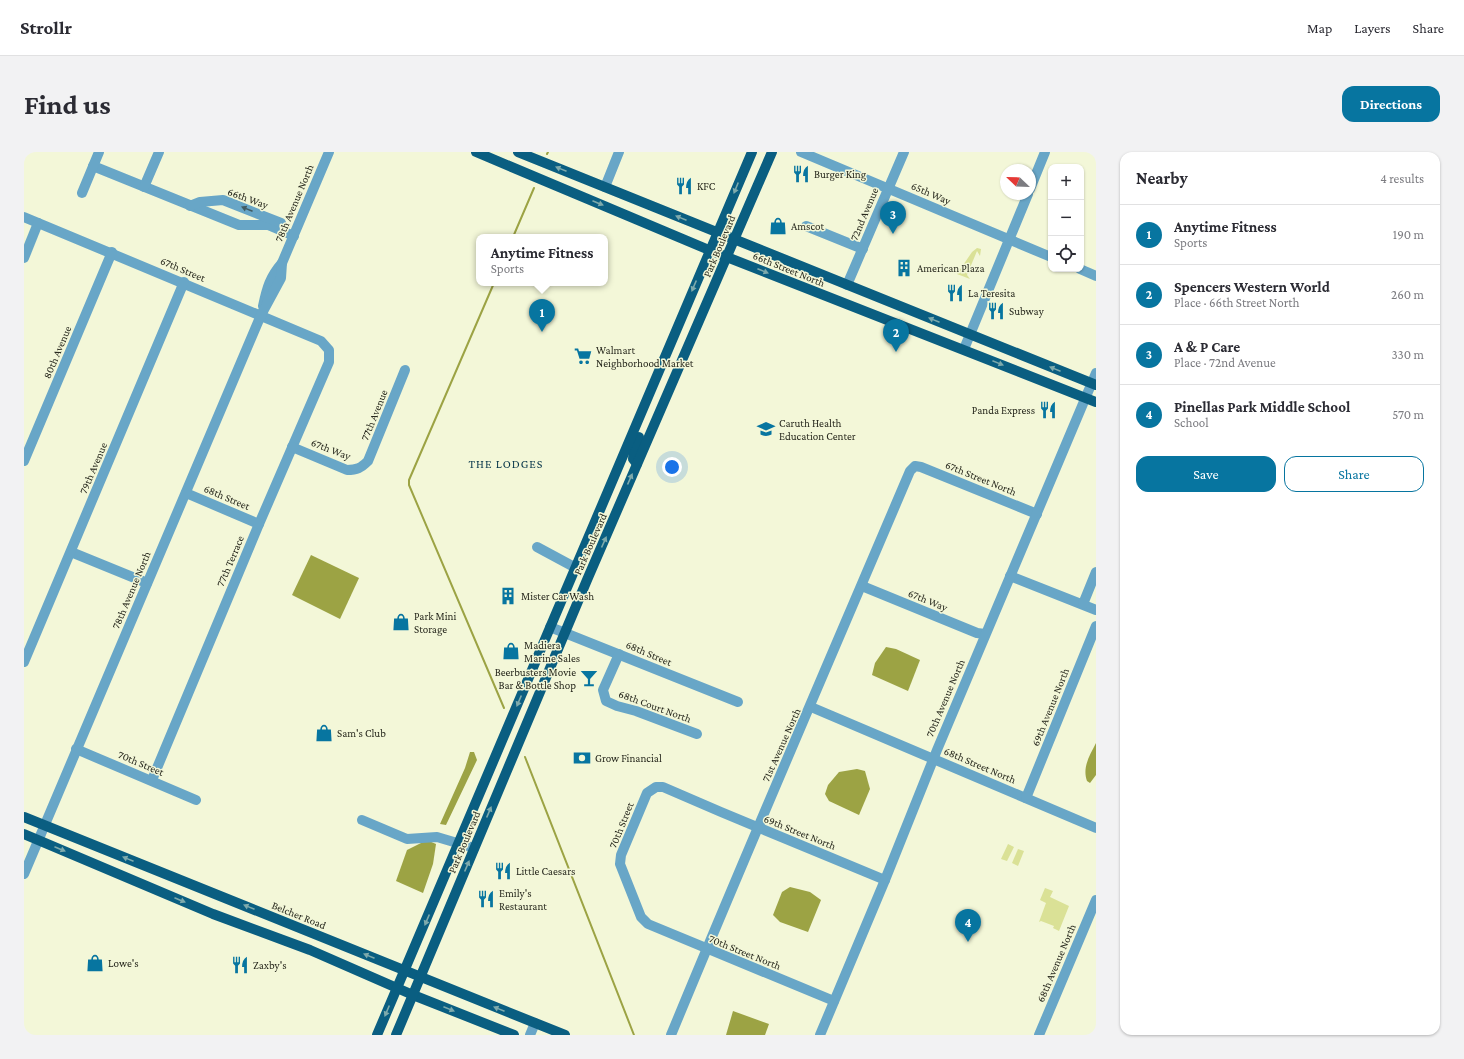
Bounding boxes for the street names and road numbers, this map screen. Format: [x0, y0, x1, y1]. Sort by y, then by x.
street label: 78th Avenue North [272, 162, 316, 244]
street label: 65th Way [909, 179, 953, 208]
street label: 66th Way [226, 185, 271, 212]
street label: 72nd Avenue [847, 186, 881, 242]
street label: Park Boulevard [701, 213, 738, 279]
street label: 66th Street North [751, 249, 827, 289]
street label: 67th Street [159, 254, 208, 284]
street label: 80th Avenue [41, 324, 74, 380]
street label: 77th Avenue [358, 388, 390, 442]
street label: 67th Way [309, 436, 353, 463]
street label: 79th Avenue [77, 440, 109, 496]
street label: 67th Street North [944, 458, 1018, 498]
street label: 68th Street [202, 482, 252, 512]
street label: Park Boulevard [571, 511, 609, 577]
street label: 77th Terrace [214, 534, 246, 588]
street label: 78th Avenue North [109, 549, 153, 631]
street label: 67th Way [906, 587, 950, 615]
street label: 68th Street [624, 638, 674, 668]
street label: 70th Avenue North [923, 657, 967, 739]
street label: 69th Avenue North [1029, 666, 1071, 748]
street label: 68th Court North [617, 687, 693, 725]
street label: 71st Avenue North [759, 706, 803, 784]
street label: 68th Street North [942, 744, 1018, 786]
street label: 70th Street [116, 748, 166, 778]
street label: 70th Street [606, 800, 636, 850]
street label: Park Boulevard [446, 809, 483, 875]
street label: 69th Street North [762, 812, 838, 852]
street label: Belcher Road [270, 899, 328, 931]
street label: 68th Avenue North [1034, 922, 1078, 1004]
street label: 70th Street North [707, 932, 783, 972]

